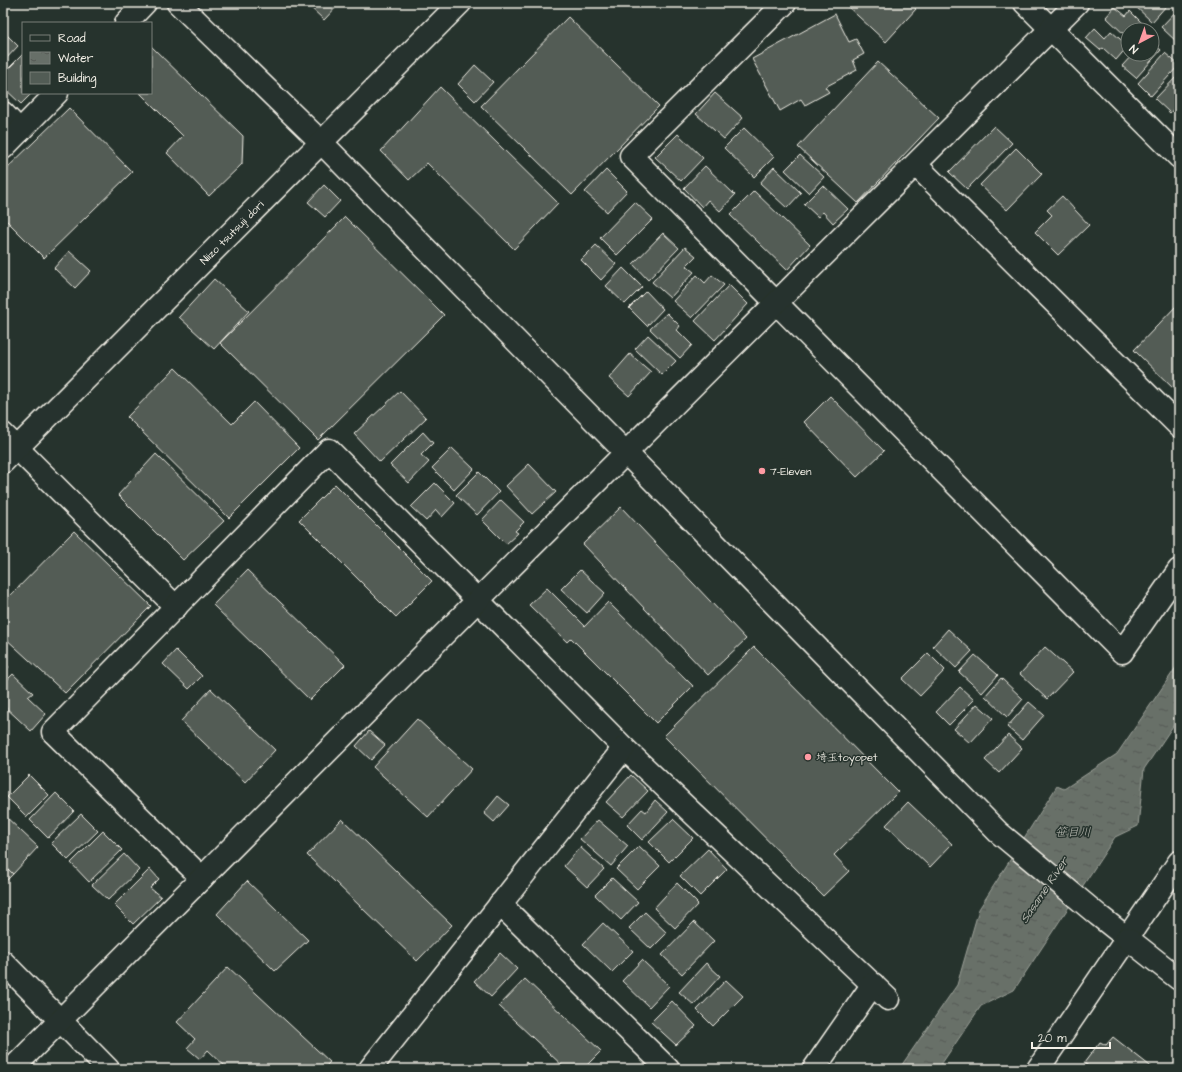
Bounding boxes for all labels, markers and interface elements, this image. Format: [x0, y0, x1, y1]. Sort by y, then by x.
legend [22, 22, 152, 94]
north arrow [1120, 22, 1160, 62]
text: Road [58, 30, 86, 47]
text: N [1126, 41, 1141, 57]
text: Water [58, 50, 94, 67]
text: Building [58, 70, 96, 88]
street label: Niizo tsutsuji dori [197, 197, 268, 268]
place label: 7-Eleven [770, 464, 812, 479]
marker: 7-Eleven [757, 466, 767, 476]
place label: 埼玉toyopet [816, 750, 878, 766]
marker: 埼玉toyopet [803, 752, 813, 762]
water label: 笹目川 [1055, 824, 1091, 841]
water label: Sasame River [1016, 853, 1074, 927]
scale bar [1032, 1024, 1110, 1050]
text: 20 m [1038, 1030, 1067, 1047]

